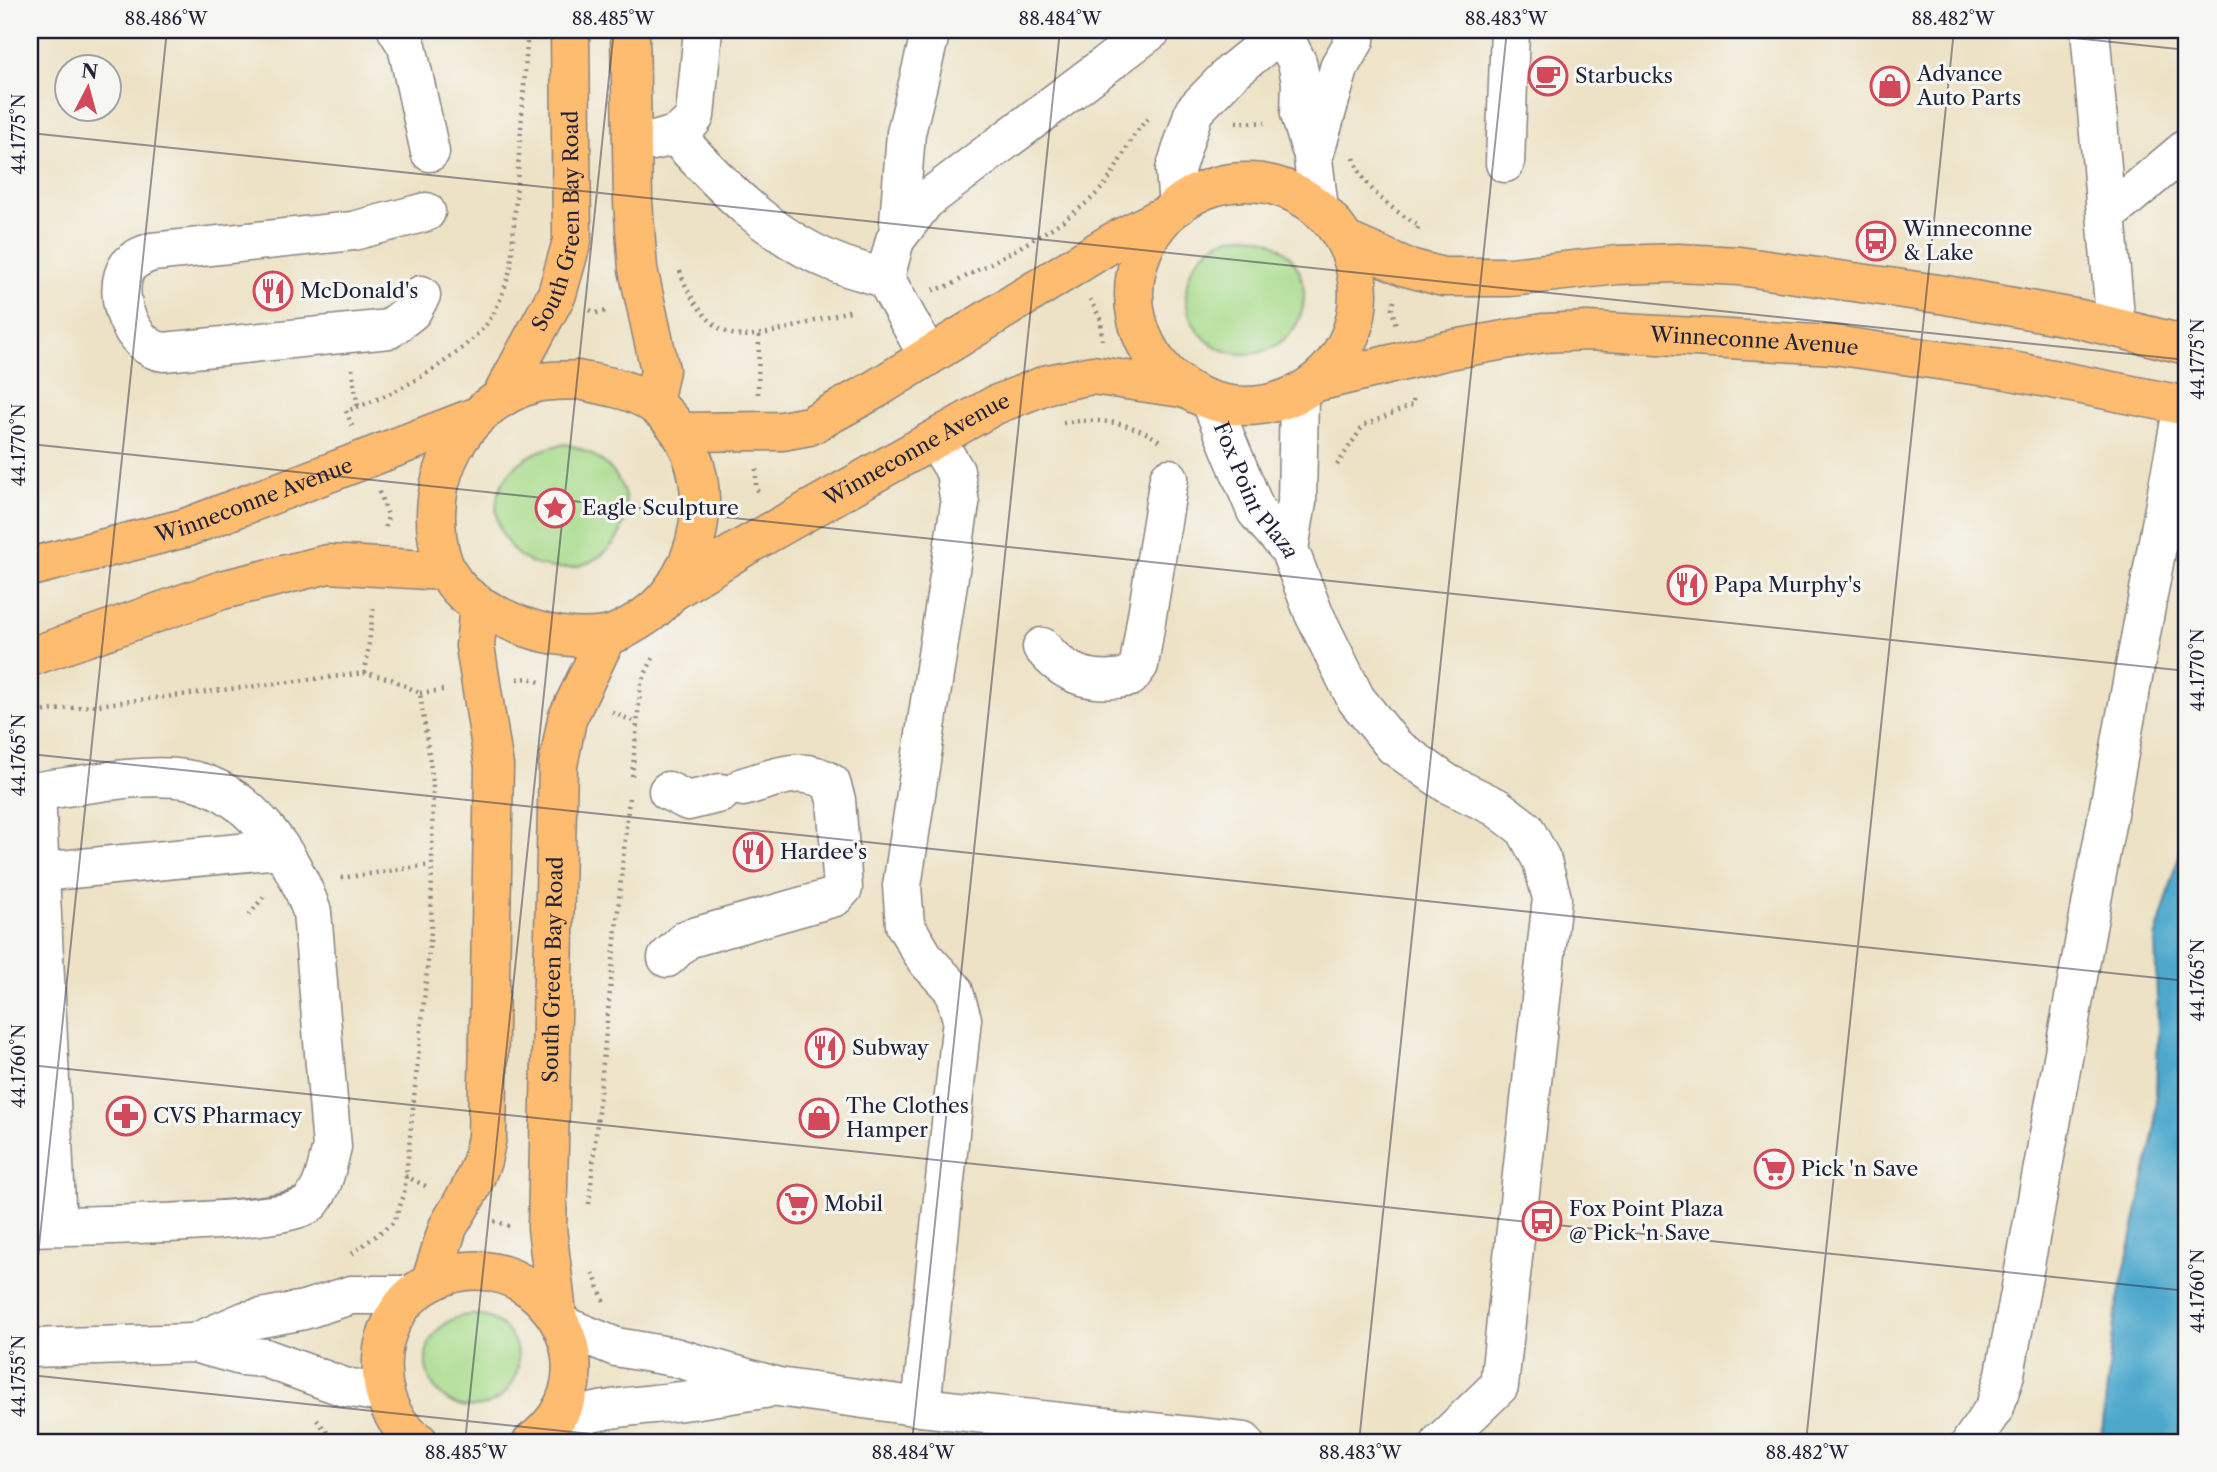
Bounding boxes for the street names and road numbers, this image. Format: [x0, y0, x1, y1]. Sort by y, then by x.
street label: South Green Bay Road [526, 110, 584, 335]
street label: Winneconne Avenue [1649, 322, 1860, 360]
street label: Winneconne Avenue [819, 388, 1013, 512]
street label: Fox Point Plaza [1209, 418, 1305, 563]
street label: Winneconne Avenue [151, 452, 356, 547]
street label: South Green Bay Road [537, 856, 568, 1083]

